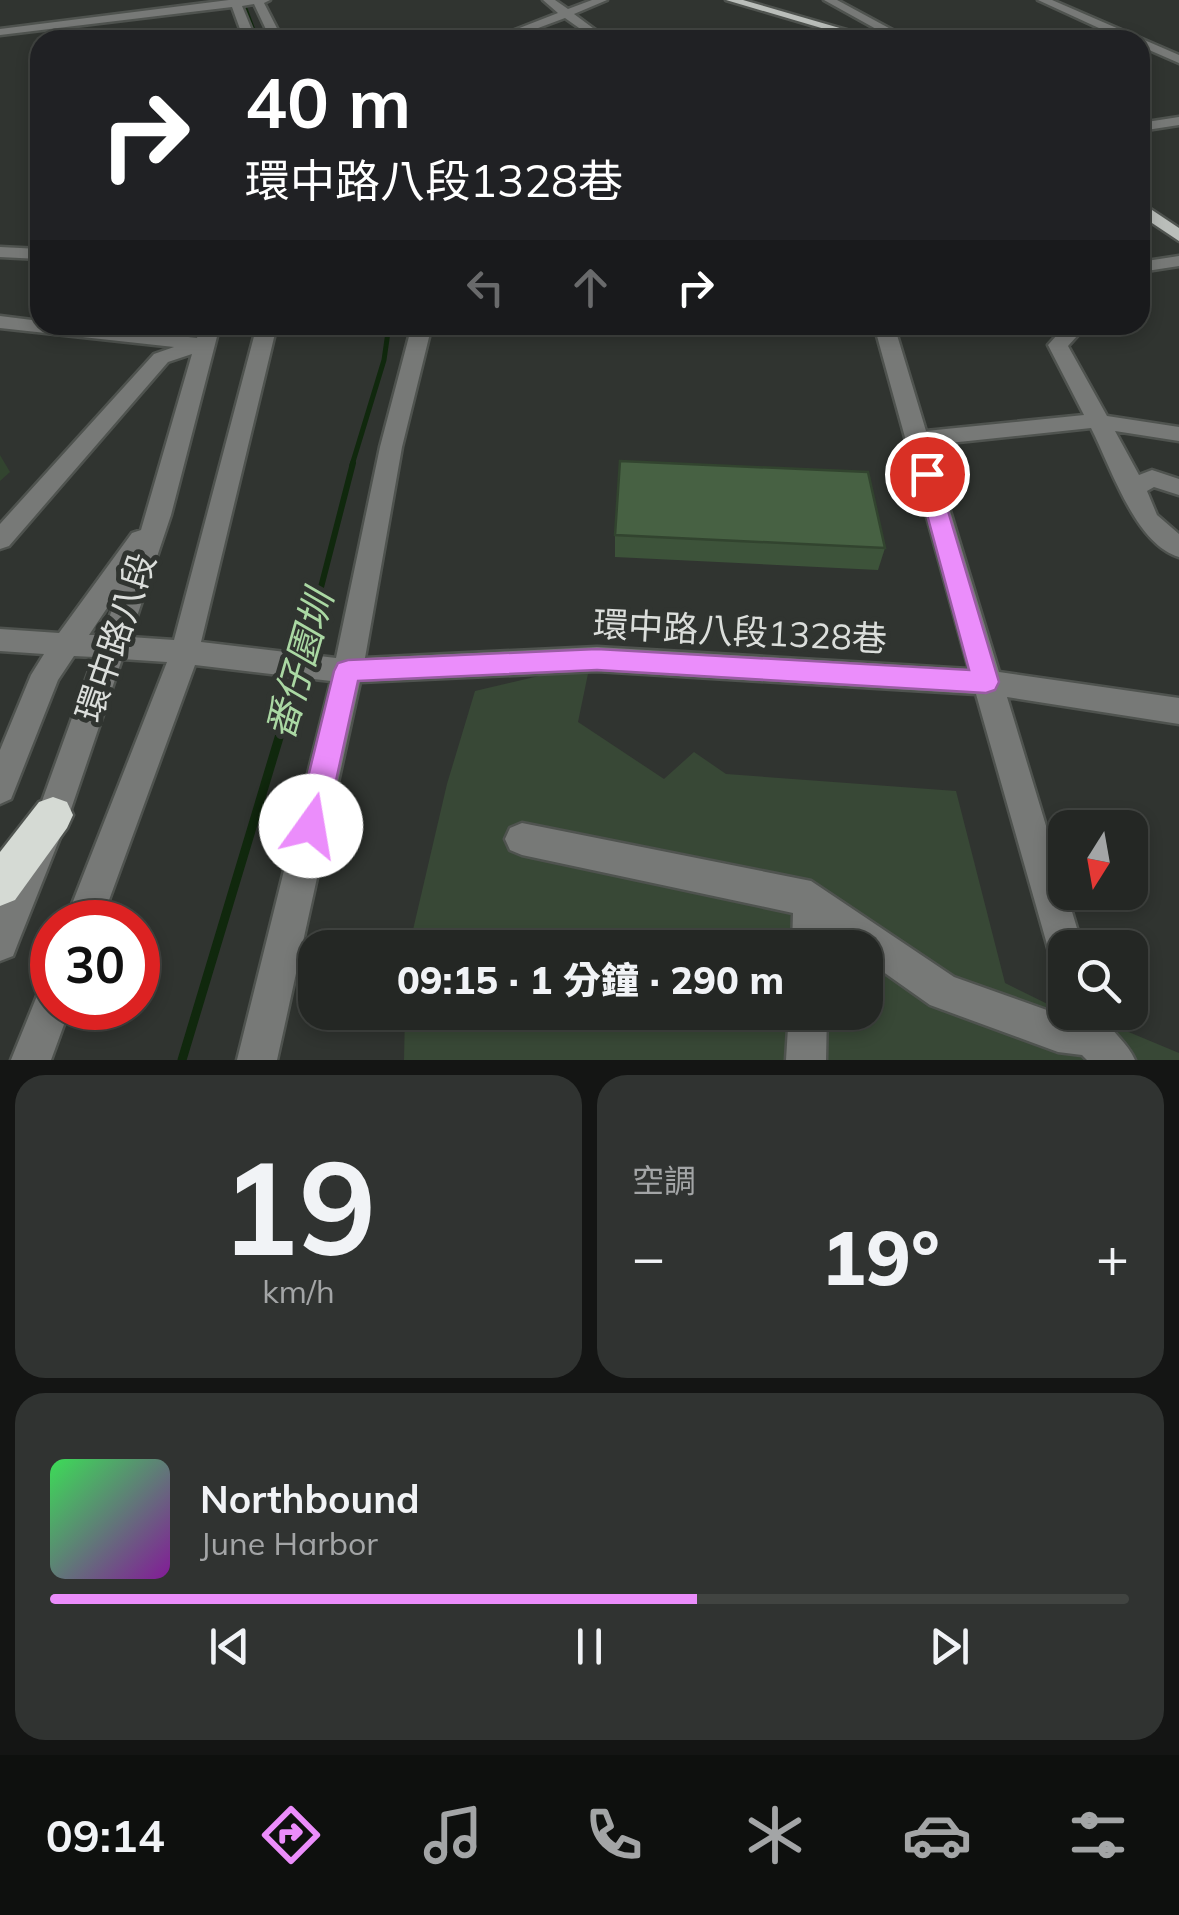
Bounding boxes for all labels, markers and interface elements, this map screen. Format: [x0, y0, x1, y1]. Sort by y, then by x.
text: 40 m [245, 58, 411, 146]
icon: right [80, 70, 210, 200]
text: 環中路八段1328巷 [245, 152, 623, 208]
icon: left [458, 260, 513, 315]
icon: ahead [563, 260, 618, 315]
icon: right [668, 260, 723, 315]
pin [885, 432, 970, 517]
icon: arrive [900, 447, 955, 502]
street label: 環中路八段 [66, 547, 164, 727]
water label: 番仔園圳 [255, 581, 344, 745]
street label: 環中路八段1328巷 [592, 601, 888, 661]
position arrow [259, 774, 363, 878]
north arrow [1048, 810, 1148, 910]
map controls [1048, 810, 1148, 1030]
speed limit sign: 30 [30, 900, 160, 1030]
button: search [1048, 930, 1148, 1030]
text: 09:15 · 1 分鐘 · 290 m [397, 956, 784, 1004]
text: 19 [220, 1124, 377, 1288]
text: 空調 [632, 1160, 696, 1200]
text: 19° [821, 1210, 940, 1304]
text: − [632, 1222, 665, 1291]
text: + [1096, 1222, 1129, 1291]
text: km/h [262, 1271, 335, 1311]
text: Northbound [200, 1475, 420, 1523]
text: June Harbor [200, 1523, 378, 1563]
icon: previous [202, 1619, 257, 1674]
icon: pause [562, 1619, 617, 1674]
icon: next [922, 1619, 977, 1674]
icon: directions [256, 1800, 326, 1870]
icon: music [418, 1800, 488, 1870]
icon: phone [579, 1800, 649, 1870]
icon: climate [740, 1800, 810, 1870]
icon: car [902, 1800, 972, 1870]
icon: filters [1063, 1800, 1133, 1870]
text: 09:14 [46, 1807, 165, 1863]

